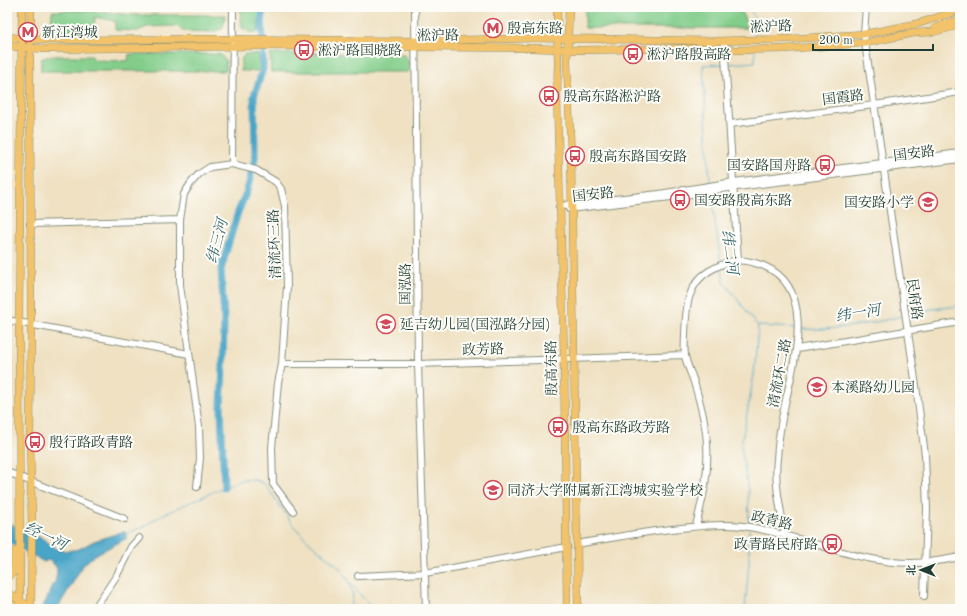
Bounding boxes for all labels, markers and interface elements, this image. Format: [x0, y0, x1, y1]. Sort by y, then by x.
metro station icon: 殷高东路 [482, 17, 504, 39]
street label: 淞沪路 [750, 18, 792, 35]
metro station icon: 新江湾城 [17, 21, 39, 43]
place label: 殷高东路 [507, 21, 563, 36]
place label: 新江湾城 [42, 25, 98, 40]
scale bar [813, 26, 933, 52]
street label: 淞沪路 [417, 28, 459, 43]
text: 200 m [819, 35, 853, 47]
bus stop icon: 淞沪路国晓路 [293, 39, 315, 61]
place label: 淞沪路国晓路 [318, 43, 402, 58]
bus stop icon: 淞沪路殷高路 [622, 43, 644, 65]
place label: 淞沪路殷高路 [647, 47, 731, 62]
bus stop icon: 殷高东路淞沪路 [538, 85, 560, 107]
street label: 国霞路 [821, 87, 865, 107]
place label: 殷高东路淞沪路 [563, 89, 661, 104]
street label: 国安路 [892, 143, 936, 163]
bus stop icon: 殷高东路国安路 [564, 145, 586, 167]
place label: 殷高东路国安路 [589, 149, 687, 164]
bus stop icon: 国安路国舟路 [814, 154, 836, 176]
place label: 国安路国舟路 [727, 158, 811, 173]
street label: 国安路 [571, 185, 615, 204]
bus stop icon: 国安路殷高东路 [669, 189, 691, 211]
school or university icon: 国安路小学 [917, 191, 939, 213]
place label: 国安路殷高东路 [694, 193, 792, 208]
place label: 国安路小学 [844, 195, 914, 210]
street label: 清流环三路 [266, 209, 283, 279]
water label: 纬三河 [203, 214, 232, 265]
water label: 纬二河 [718, 229, 741, 278]
street label: 国泓路 [398, 263, 413, 305]
street label: 民府路 [904, 277, 925, 321]
water label: 纬一河 [835, 301, 885, 325]
school or university icon: 延吉幼儿园(国泓路分园) [375, 313, 397, 335]
place label: 延吉幼儿园(国泓路分园) [400, 317, 550, 332]
street label: 清流环二路 [765, 337, 794, 409]
street label: 殷高东路 [544, 340, 559, 396]
street label: 政芳路 [462, 341, 504, 358]
school or university icon: 本溪路幼儿园 [806, 376, 828, 398]
place label: 本溪路幼儿园 [831, 380, 915, 395]
bus stop icon: 殷高东路政芳路 [547, 416, 569, 438]
place label: 殷高东路政芳路 [572, 420, 670, 435]
bus stop icon: 殷行路政青路 [24, 431, 46, 453]
place label: 殷行路政青路 [49, 435, 133, 450]
school or university icon: 同济大学附属新江湾城实验学校 [482, 479, 504, 501]
place label: 同济大学附属新江湾城实验学校 [507, 483, 703, 498]
street label: 政青路 [750, 508, 794, 533]
water label: 经一河 [22, 519, 72, 555]
bus stop icon: 政青路民府路 [821, 533, 843, 555]
place label: 政青路民府路 [734, 537, 818, 552]
north arrow [901, 550, 941, 590]
text: 北 [906, 565, 918, 576]

